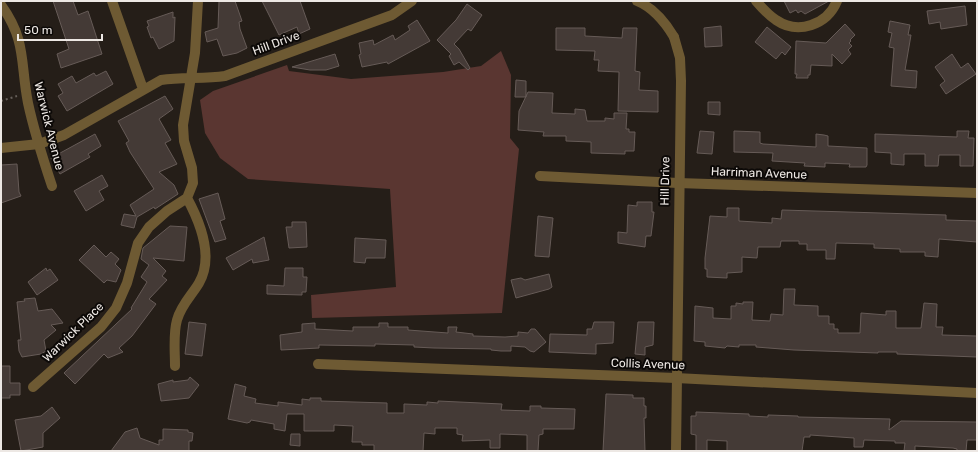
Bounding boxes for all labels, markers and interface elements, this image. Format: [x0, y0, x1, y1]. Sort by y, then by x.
scale bar [18, 16, 102, 42]
text: 50 m [24, 23, 52, 37]
street label: Hill Drive [251, 28, 302, 58]
street label: Warwick Avenue [31, 80, 67, 172]
street label: Hill Drive [658, 156, 672, 206]
street label: Harriman Avenue [711, 164, 808, 182]
street label: Warwick Place [40, 299, 107, 365]
street label: Collis Avenue [611, 356, 686, 372]

